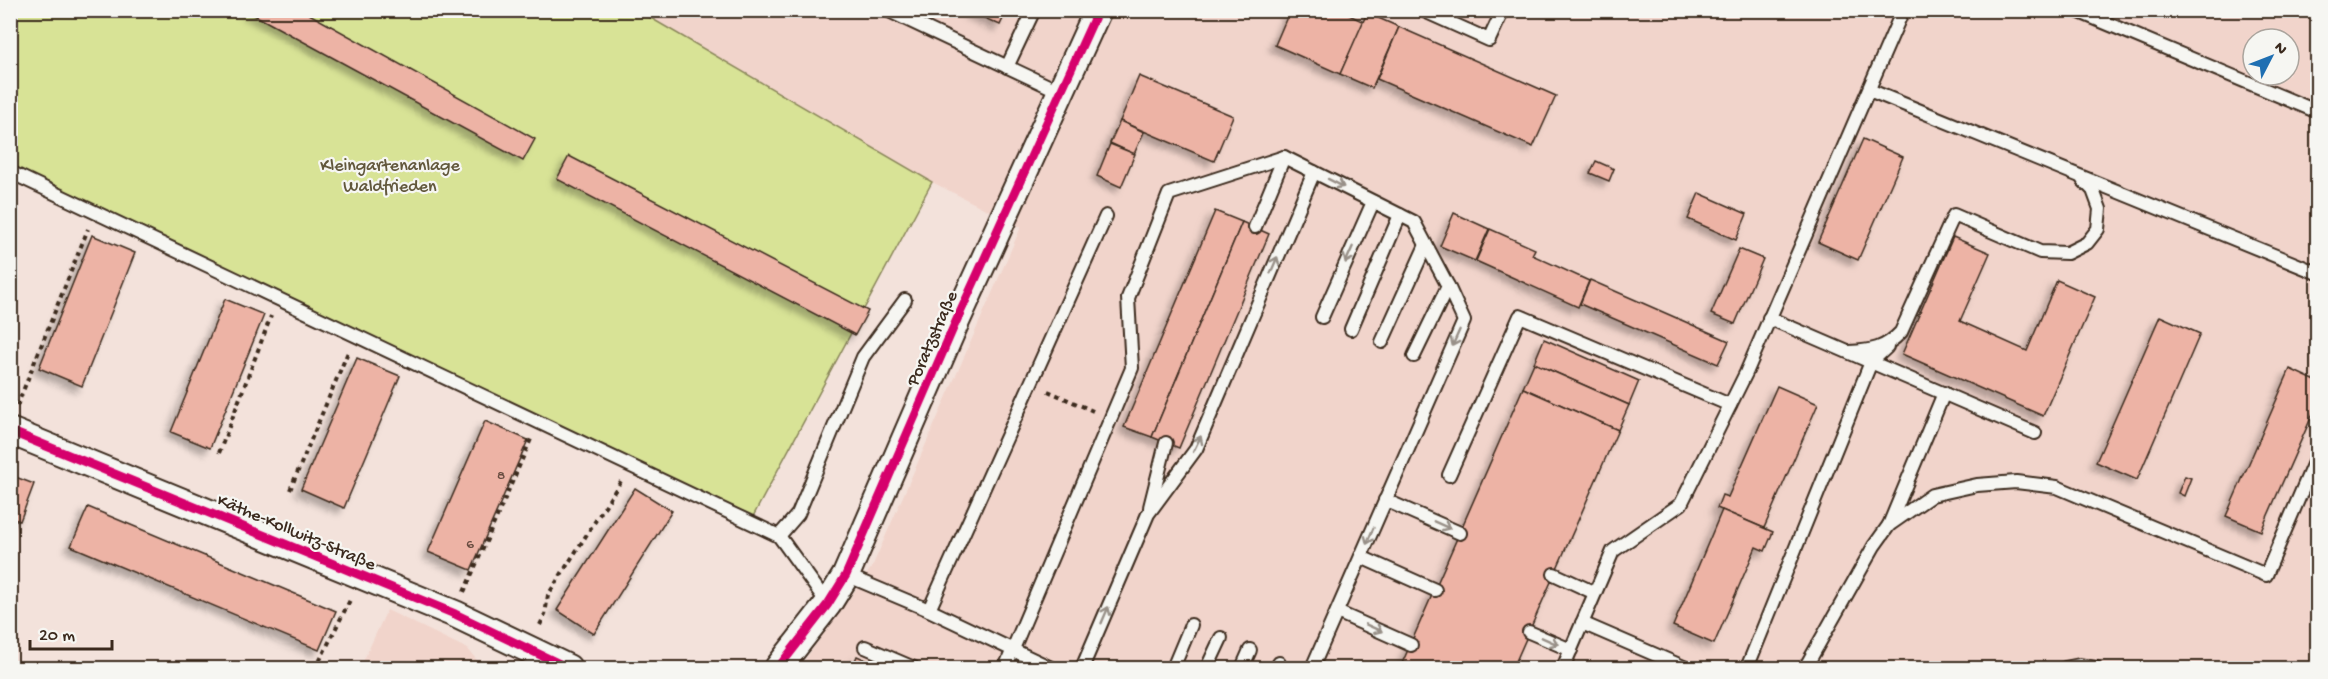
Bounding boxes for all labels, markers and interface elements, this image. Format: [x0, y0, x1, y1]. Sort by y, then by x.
north arrow [2241, 27, 2301, 87]
text: N [2269, 39, 2290, 60]
park label: Kleingartenanlage Waldfrieden [320, 156, 460, 198]
one-way arrow [1327, 178, 1345, 190]
one-way arrow [1343, 246, 1354, 264]
one-way arrow [1269, 256, 1280, 275]
street label: Poratzstraße [903, 288, 964, 391]
one-way arrow [1450, 328, 1462, 346]
one-way arrow [1192, 436, 1203, 454]
house number: 8 [497, 467, 505, 485]
street label: Käthe-Kollwitz-Straße [214, 490, 379, 576]
one-way arrow [1432, 519, 1450, 531]
one-way arrow [1364, 526, 1375, 544]
house number: 6 [466, 536, 474, 554]
one-way arrow [1100, 606, 1111, 624]
scale bar [30, 613, 112, 651]
one-way arrow [1364, 623, 1382, 635]
text: 20 m [39, 626, 75, 647]
one-way arrow [1541, 636, 1559, 647]

